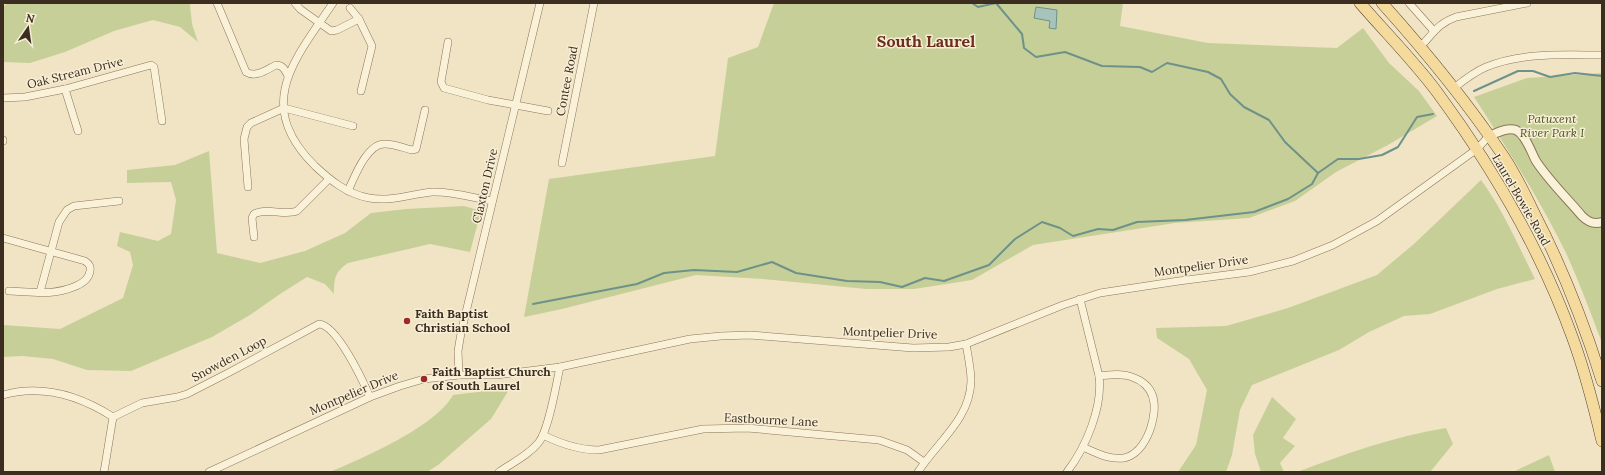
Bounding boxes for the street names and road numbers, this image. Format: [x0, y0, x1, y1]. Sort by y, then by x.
street label: Contee Road [552, 45, 581, 117]
street label: Oak Stream Drive [25, 53, 125, 92]
street label: Claxton Drive [469, 147, 501, 225]
street label: Laurel Bowie Road [1489, 151, 1554, 248]
street label: Montpelier Drive [1153, 251, 1249, 280]
street label: Montpelier Drive [842, 323, 938, 342]
street label: Snowden Loop [189, 333, 269, 385]
street label: Montpelier Drive [307, 367, 401, 418]
street label: Eastbourne Lane [724, 410, 819, 429]

